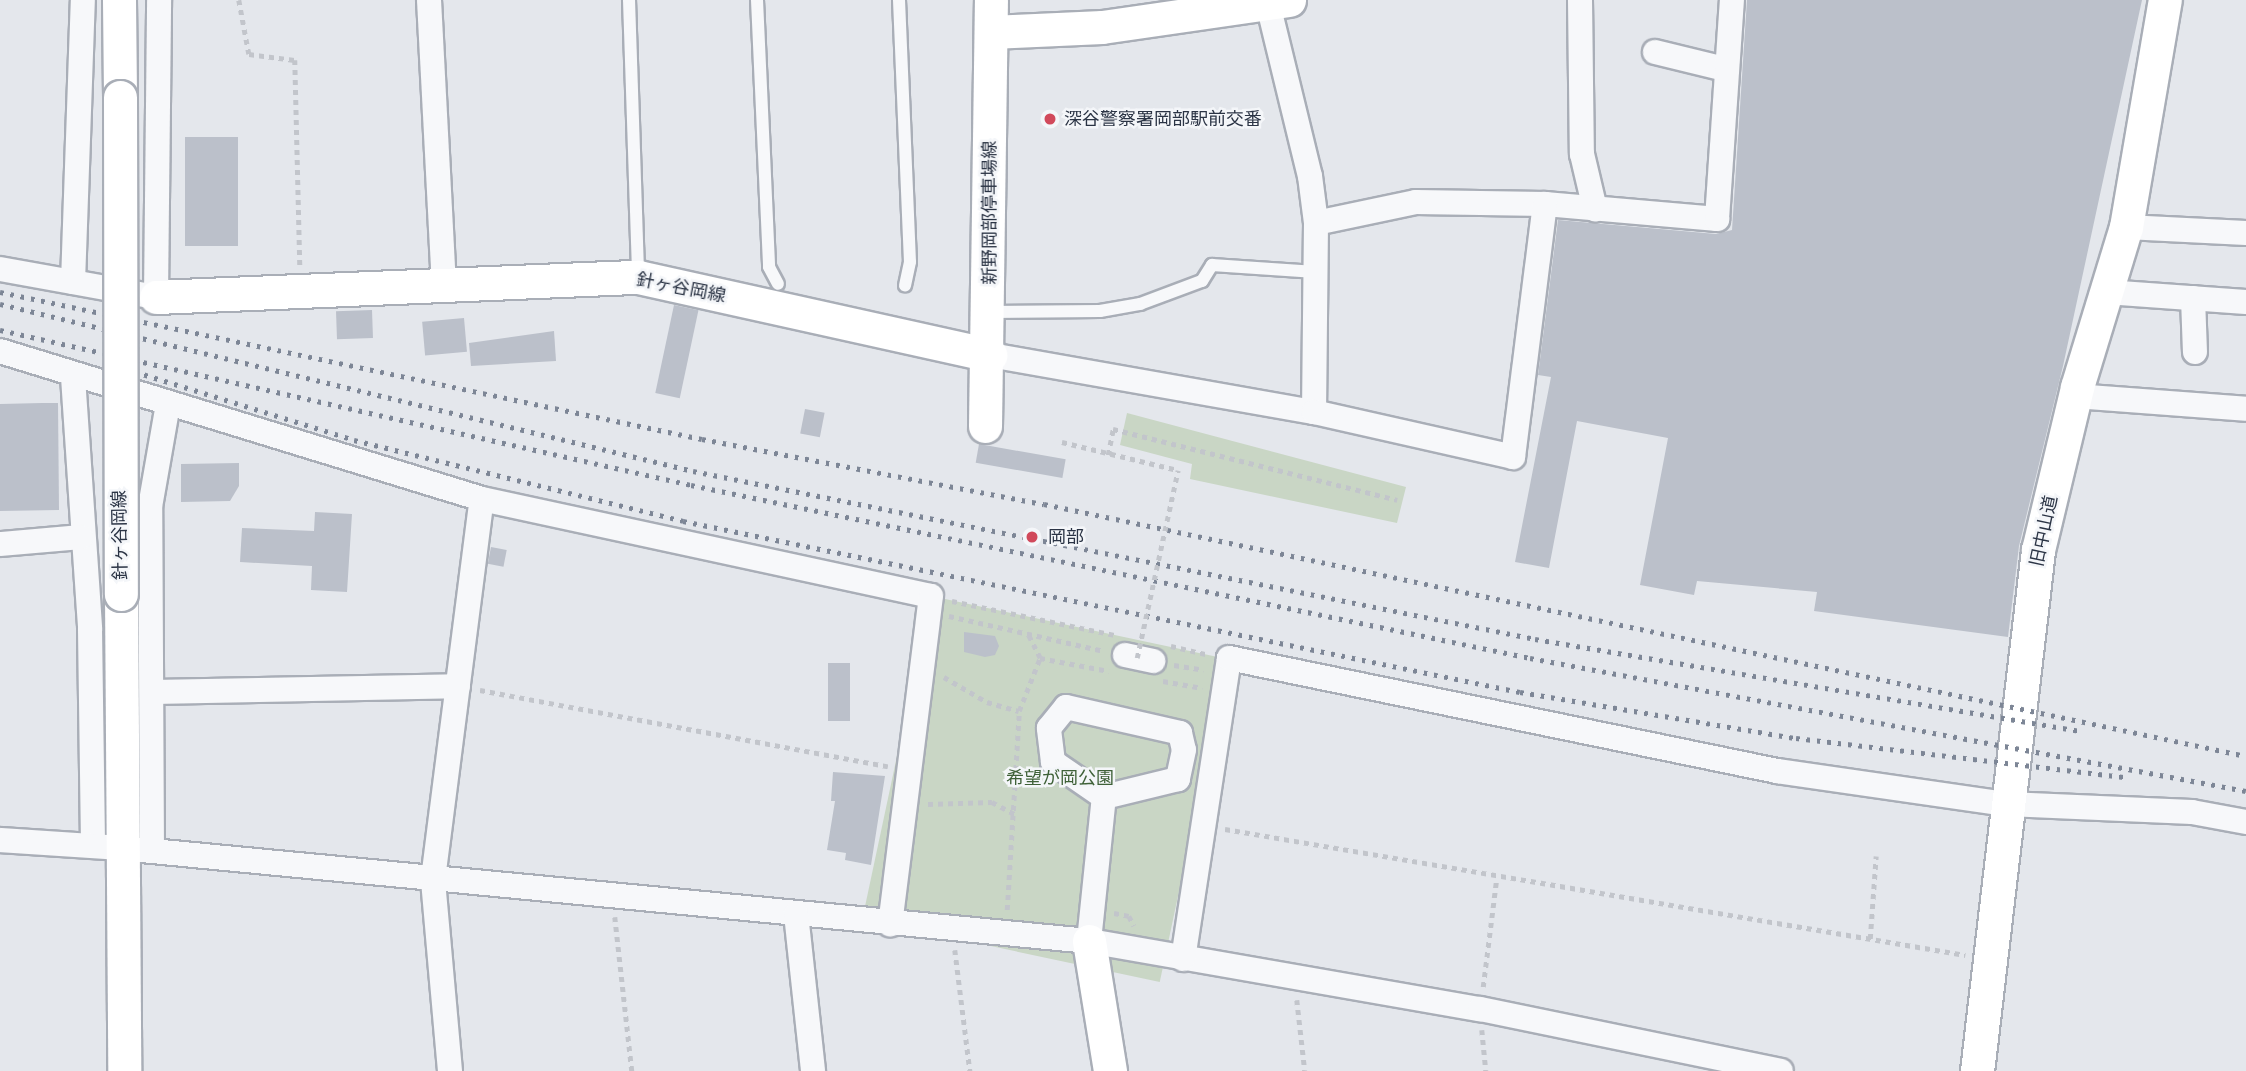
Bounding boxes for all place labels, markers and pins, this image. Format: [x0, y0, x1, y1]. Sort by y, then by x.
place label: 深谷警察署岡部駅前交番 [1064, 108, 1262, 130]
marker: 深谷警察署岡部駅前交番 [1042, 111, 1058, 127]
place label: 岡部 [1048, 526, 1084, 548]
marker: 岡部 [1022, 527, 1042, 547]

